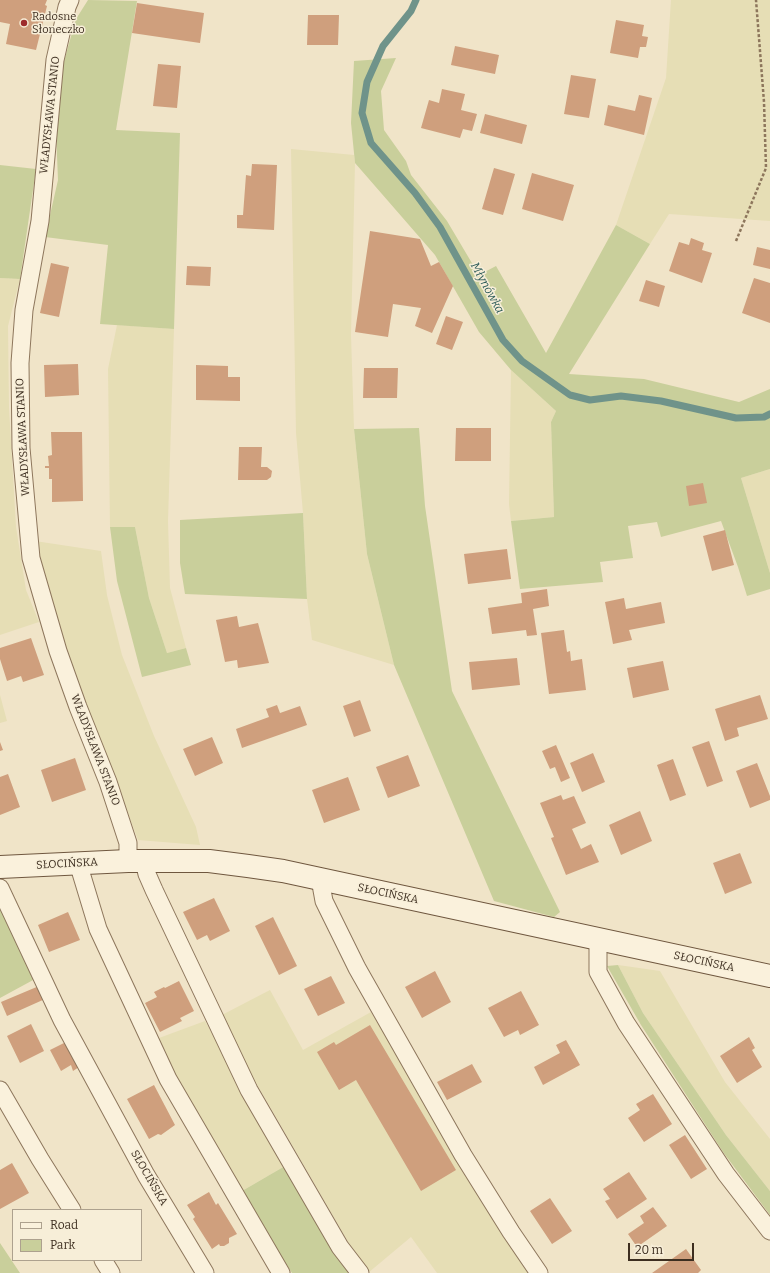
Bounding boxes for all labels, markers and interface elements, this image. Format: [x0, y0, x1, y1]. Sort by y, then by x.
place label: Radosne Słoneczko [32, 10, 85, 36]
marker: Radosne Słoneczko [19, 18, 29, 28]
street label: WŁADYSŁAWA STANIO [37, 55, 63, 175]
water label: Młynówka [467, 260, 507, 316]
street label: WŁADYSŁAWA STANIO [13, 378, 33, 496]
street label: WŁADYSŁAWA STANIO [68, 692, 122, 808]
street label: SŁOCIŃSKA [36, 856, 98, 872]
street label: SŁOCIŃSKA [356, 881, 420, 907]
street label: SŁOCIŃSKA [672, 949, 736, 975]
street label: SŁOCIŃSKA [128, 1148, 170, 1208]
legend [12, 1209, 142, 1261]
text: Road [50, 1218, 78, 1232]
scale bar [630, 1235, 696, 1261]
text: Park [50, 1238, 75, 1252]
text: 20 m [635, 1243, 663, 1257]

